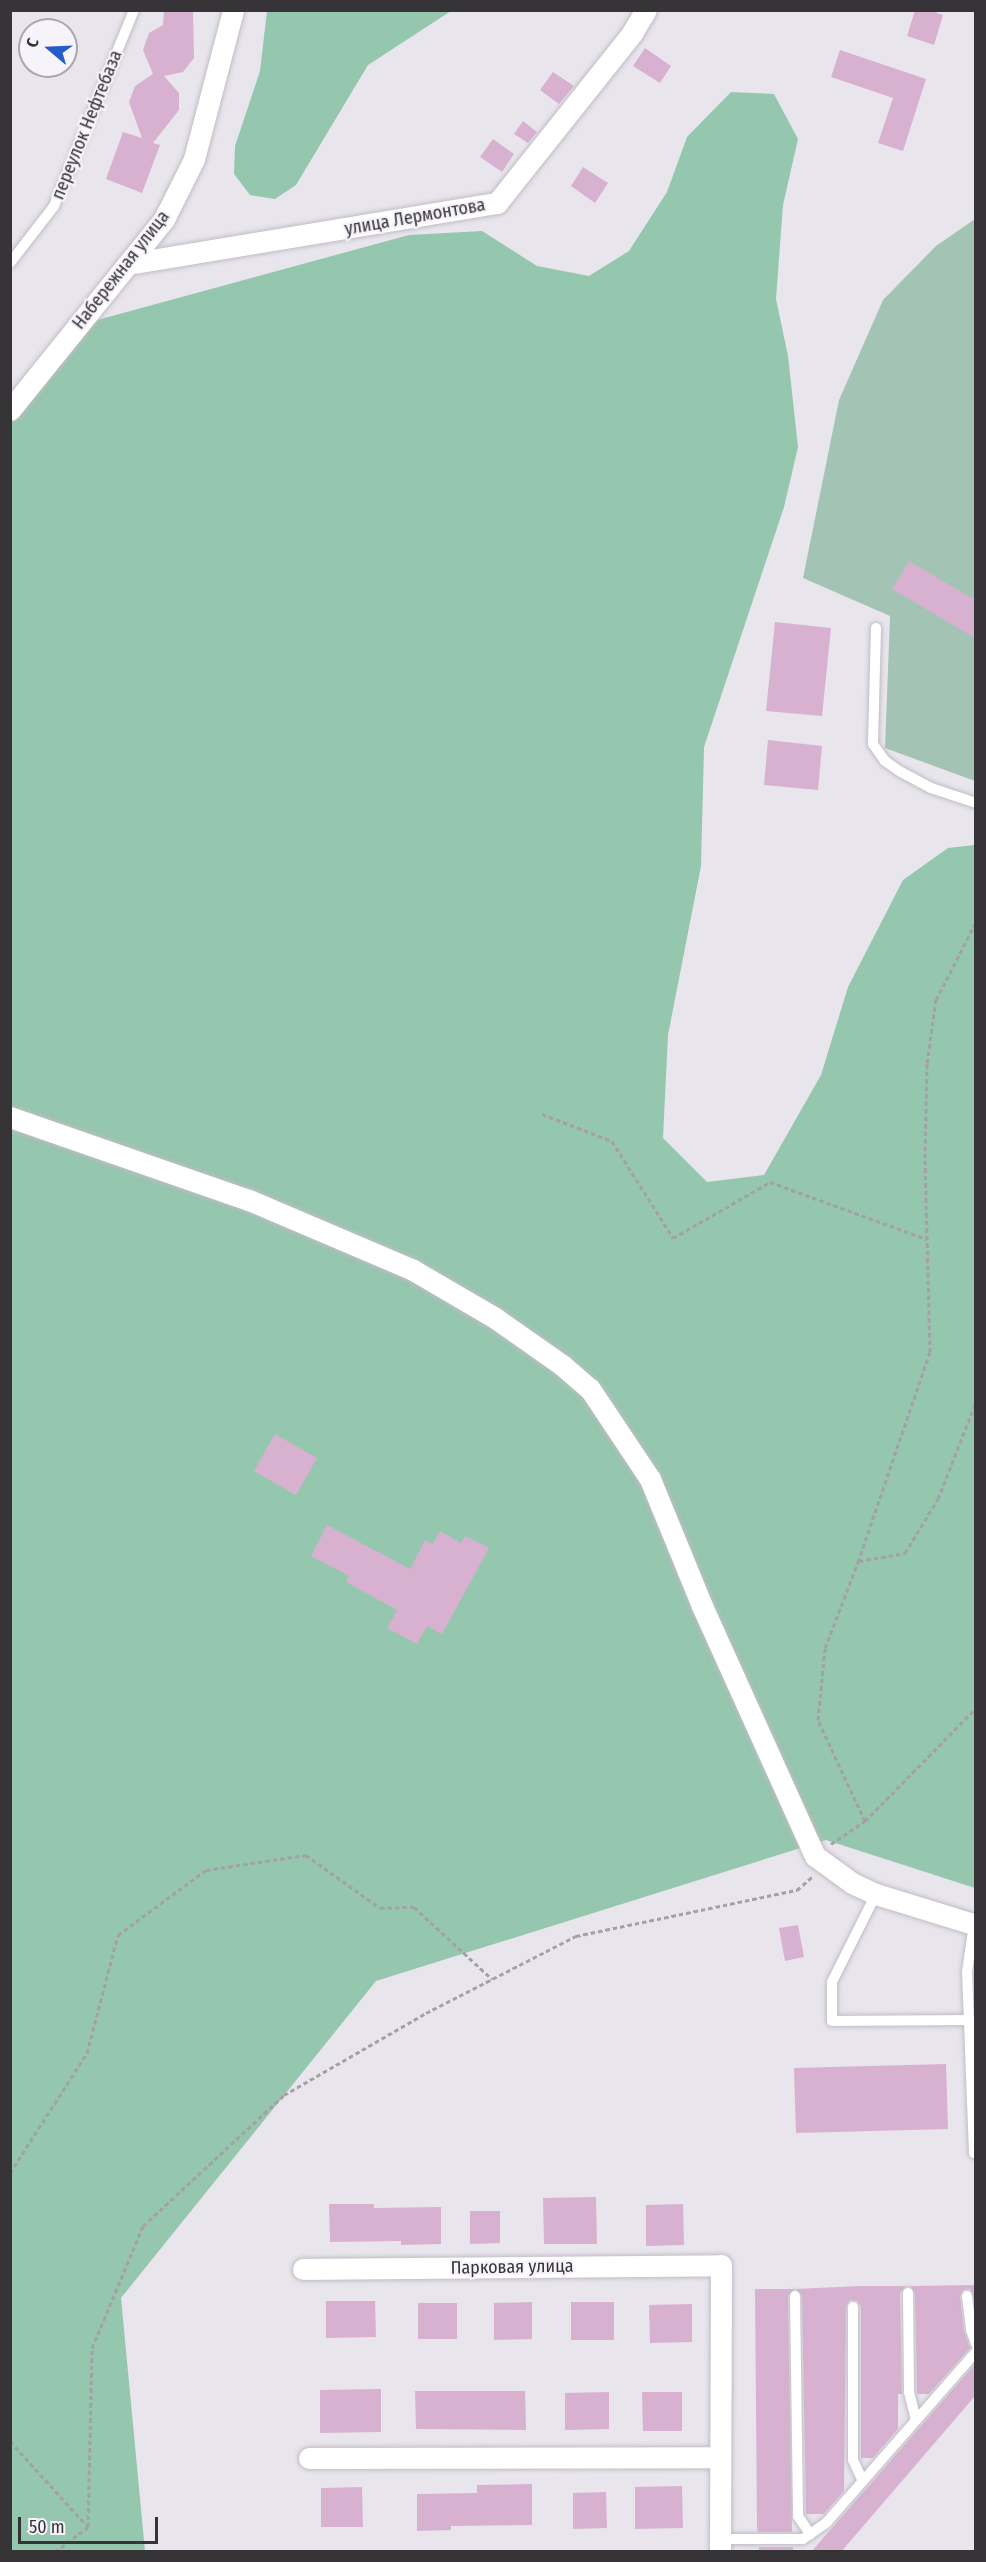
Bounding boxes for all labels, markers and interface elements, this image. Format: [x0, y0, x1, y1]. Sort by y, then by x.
north arrow [18, 18, 78, 78]
text: С [22, 36, 43, 50]
street label: переулок Нефтебаза [47, 47, 127, 203]
street label: улица Лермонтова [343, 194, 487, 240]
street label: Набережная улица [68, 206, 174, 334]
street label: Парковая улица [450, 2255, 574, 2279]
scale bar [21, 2505, 160, 2543]
text: 50 m [29, 2516, 65, 2538]

